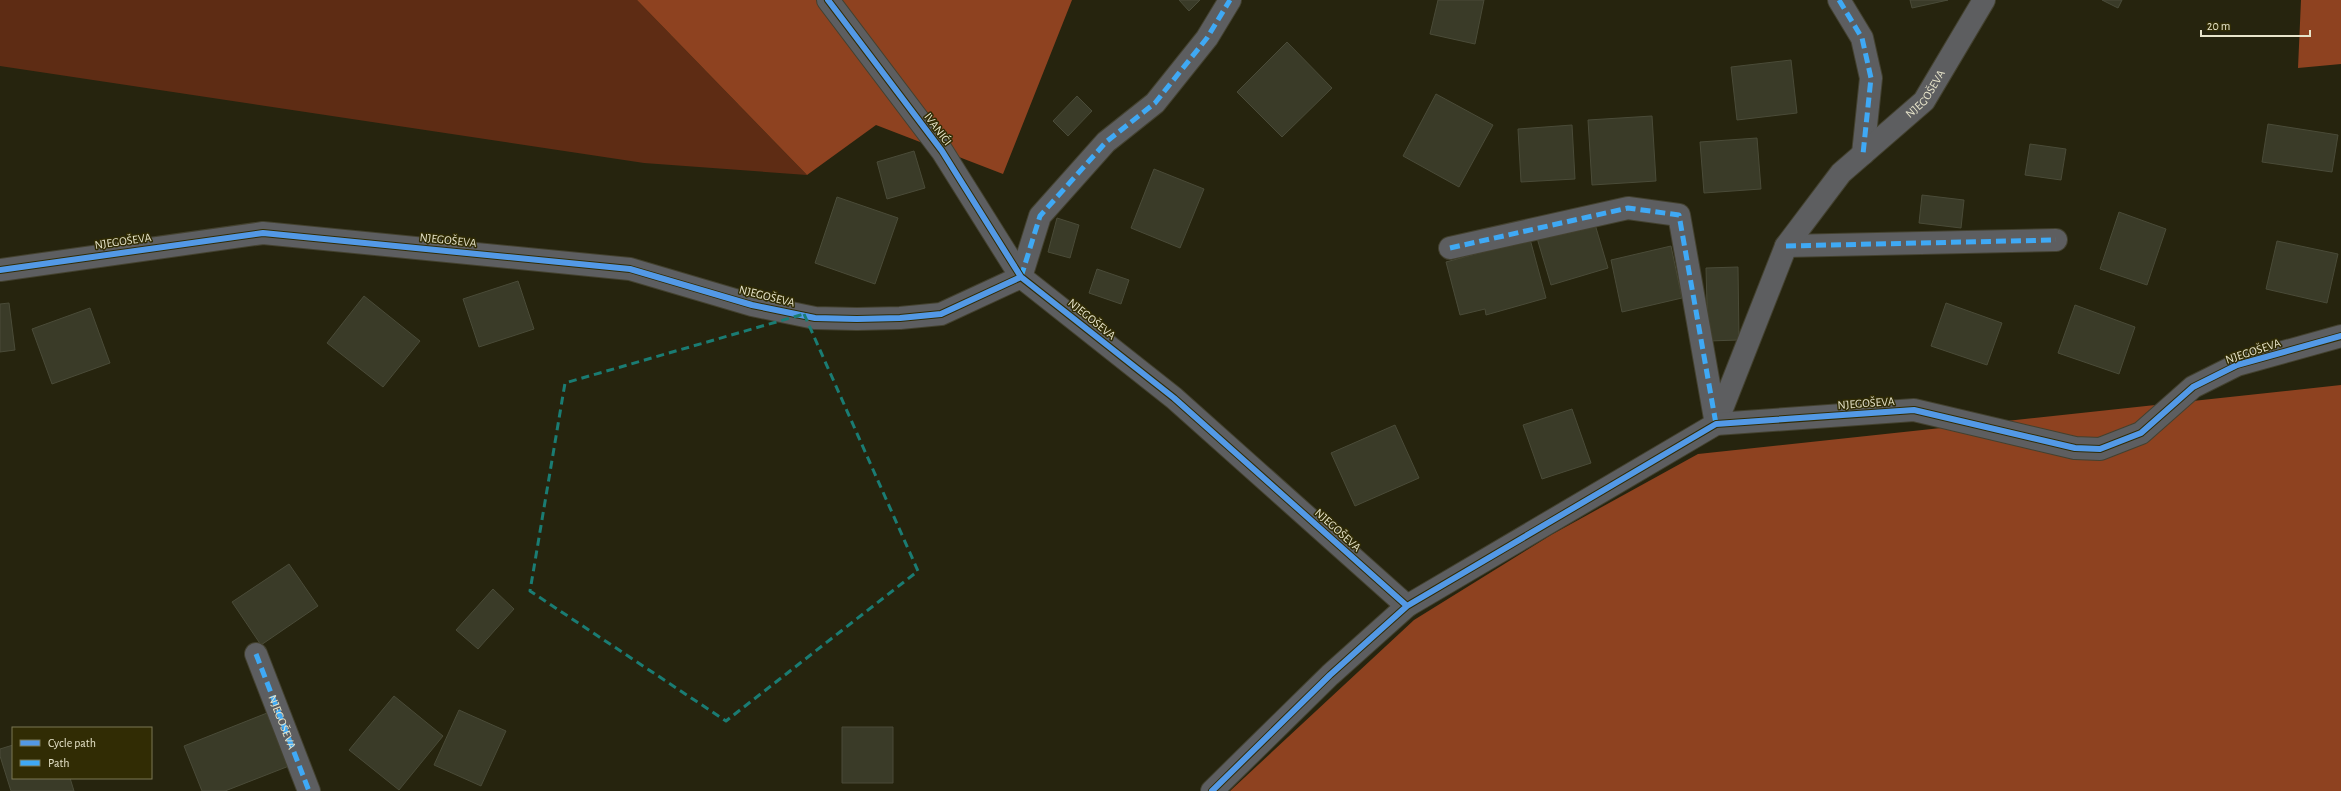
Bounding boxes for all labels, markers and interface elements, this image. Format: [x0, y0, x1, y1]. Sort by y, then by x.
scale bar [2201, 12, 2310, 38]
text: 20 m [2207, 20, 2230, 32]
street label: NJEGOŠEVA [1903, 68, 1947, 120]
street label: IVANIĆI [922, 110, 955, 147]
street label: NJEGOŠEVA [94, 230, 152, 251]
street label: NJEGOŠEVA [419, 230, 477, 249]
street label: NJEGOŠEVA [738, 282, 797, 309]
street label: NJEGOŠEVA [1066, 296, 1119, 342]
street label: NJEGOŠEVA [2224, 335, 2282, 366]
street label: NJEGOŠEVA [1837, 394, 1895, 411]
street label: NJEGOŠEVA [1313, 506, 1364, 554]
street label: NJEGOŠEVA [266, 693, 298, 751]
legend [12, 727, 152, 779]
text: Cycle path [48, 737, 96, 750]
text: Path [48, 757, 70, 769]

